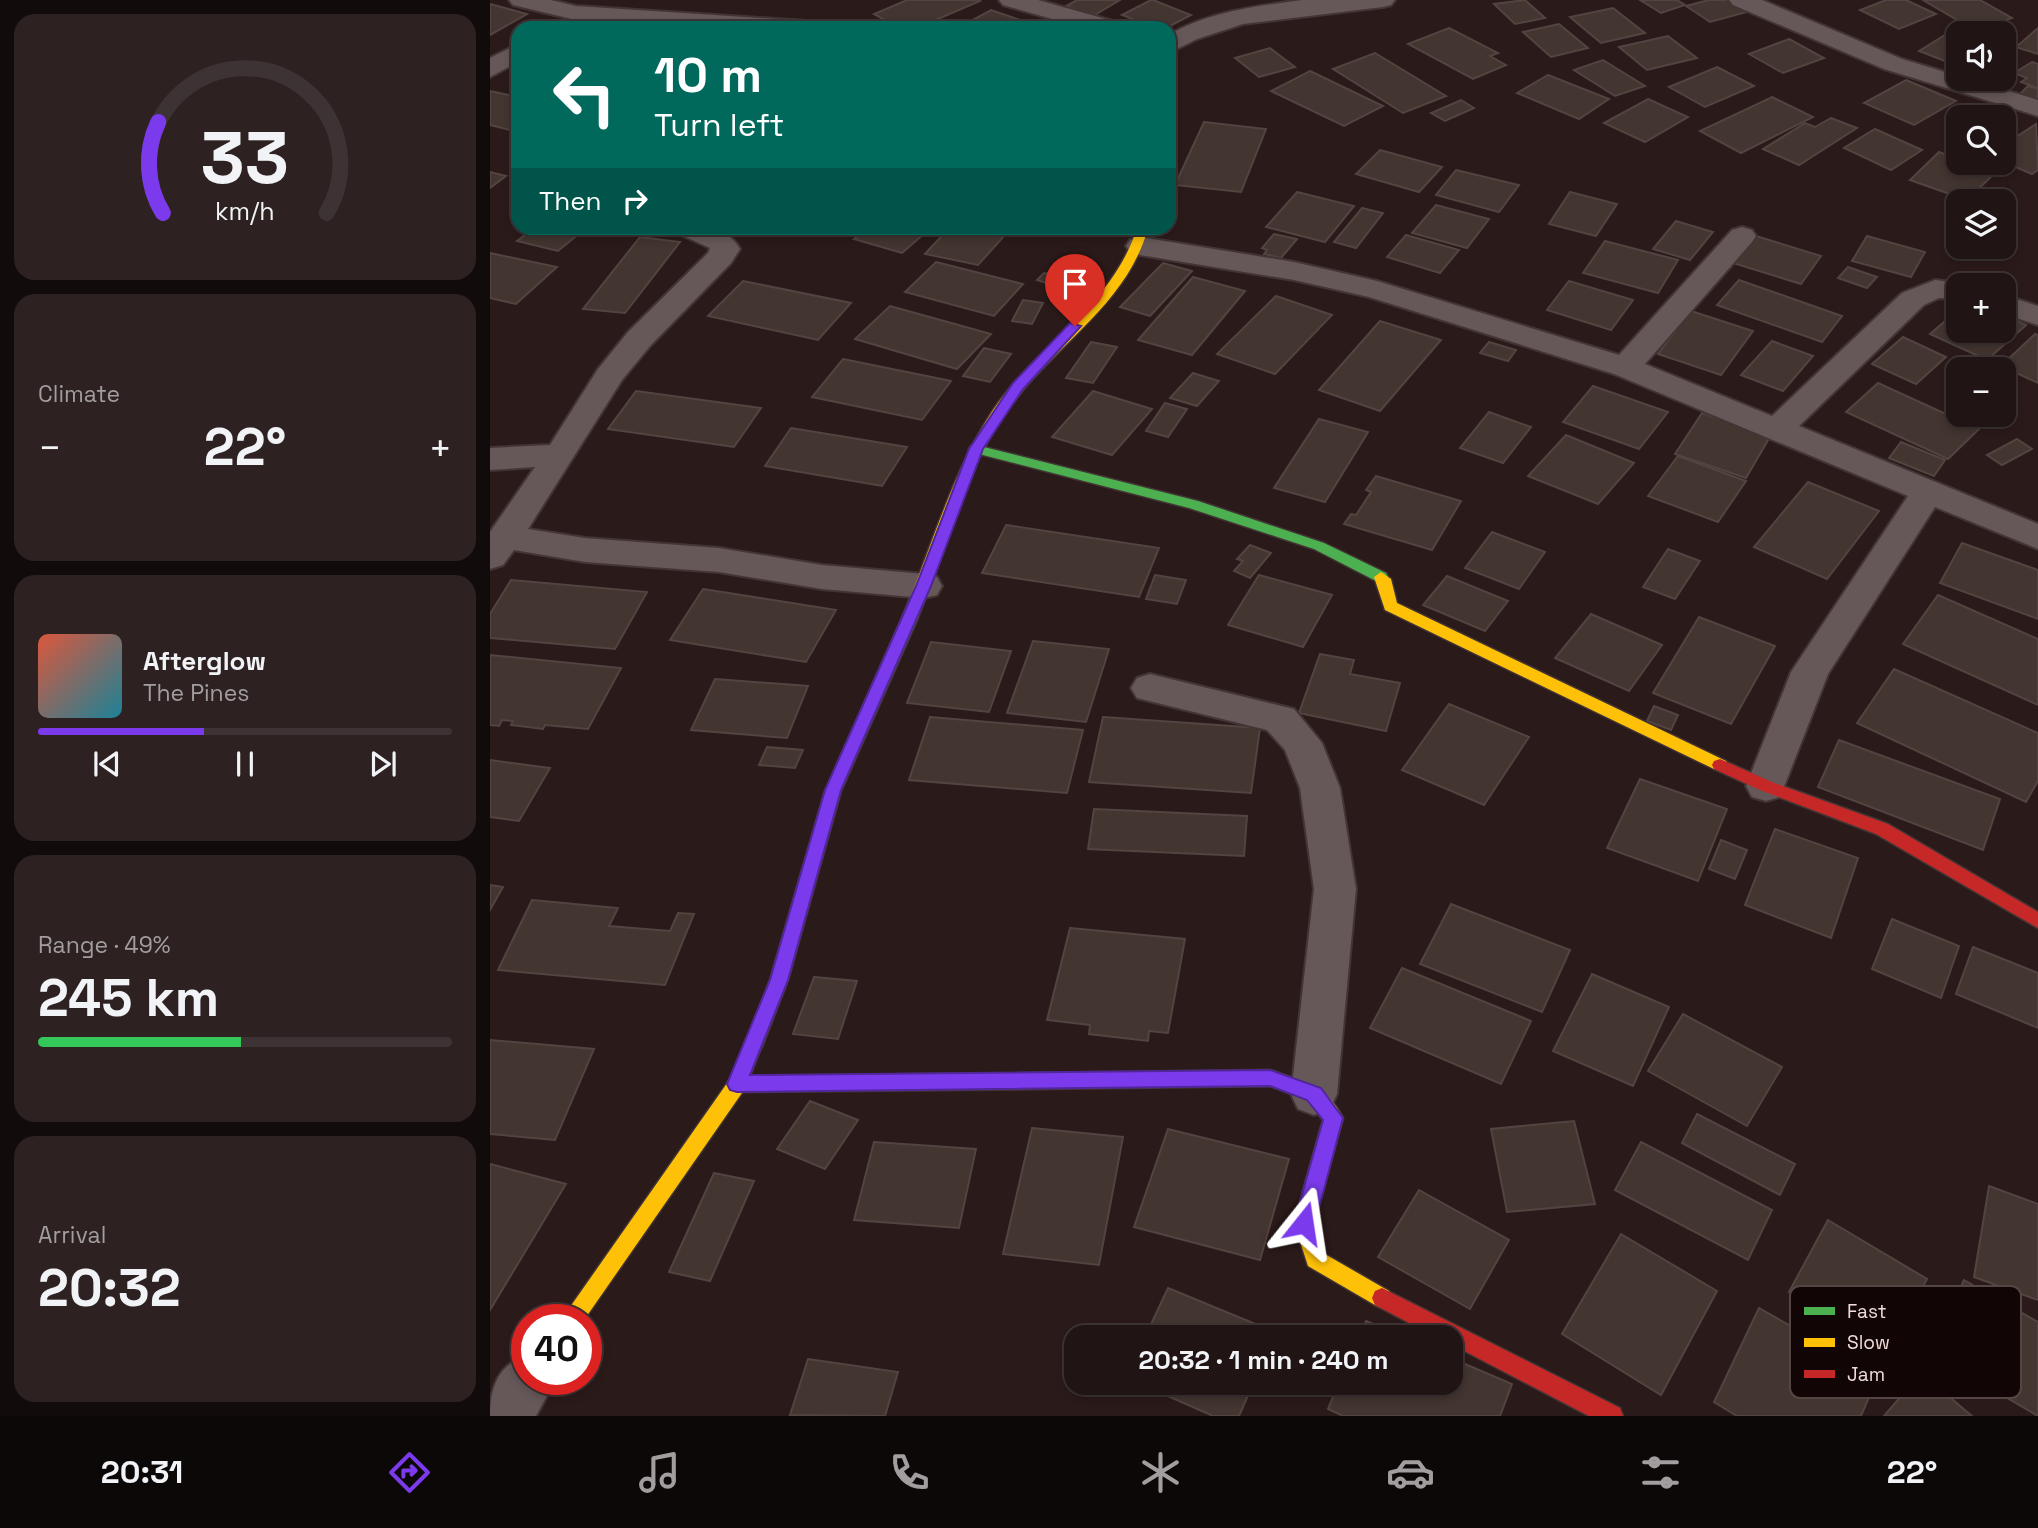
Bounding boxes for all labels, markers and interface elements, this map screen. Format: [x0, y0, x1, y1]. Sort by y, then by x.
map controls [1946, 21, 2016, 427]
button: sound [1946, 21, 2016, 91]
text: 10 m [654, 44, 762, 106]
icon: left [539, 49, 630, 140]
text: Turn left [654, 105, 784, 145]
button: search [1946, 105, 2016, 175]
text: 33 [201, 112, 289, 205]
icon: right [616, 182, 654, 220]
text: Then [539, 184, 602, 218]
button: layers [1946, 189, 2016, 259]
text: km/h [215, 195, 275, 227]
pin [1045, 254, 1105, 326]
icon: arrive [1056, 265, 1094, 303]
button: + [1946, 273, 2016, 343]
button: − [1946, 357, 2016, 427]
text: Climate [38, 379, 120, 409]
text: 22° [204, 414, 286, 480]
text: − [38, 424, 62, 472]
text: + [428, 424, 452, 472]
text: Afterglow [143, 644, 266, 678]
text: The Pines [143, 678, 249, 708]
icon: previous [88, 745, 126, 783]
icon: pause [226, 745, 264, 783]
icon: next [364, 745, 402, 783]
text: Range · 49% [38, 930, 171, 960]
text: 245 km [38, 965, 219, 1031]
position arrow [1267, 1186, 1341, 1260]
text: Arrival [38, 1220, 106, 1250]
text: 20:32 [38, 1255, 181, 1321]
legend [1790, 1286, 2021, 1398]
text: Fast [1847, 1299, 1887, 1324]
speed limit sign: 40 [511, 1304, 602, 1395]
text: Slow [1847, 1330, 1890, 1355]
text: 20:32 · 1 min · 240 m [1139, 1343, 1388, 1377]
text: Jam [1847, 1362, 1885, 1387]
icon: directions [385, 1448, 434, 1497]
icon: music [635, 1448, 684, 1497]
icon: phone [885, 1448, 934, 1497]
icon: climate [1136, 1448, 1185, 1497]
icon: car [1386, 1448, 1435, 1497]
icon: filters [1636, 1448, 1685, 1497]
text: 20:31 [101, 1452, 183, 1492]
text: 22° [1887, 1452, 1937, 1492]

